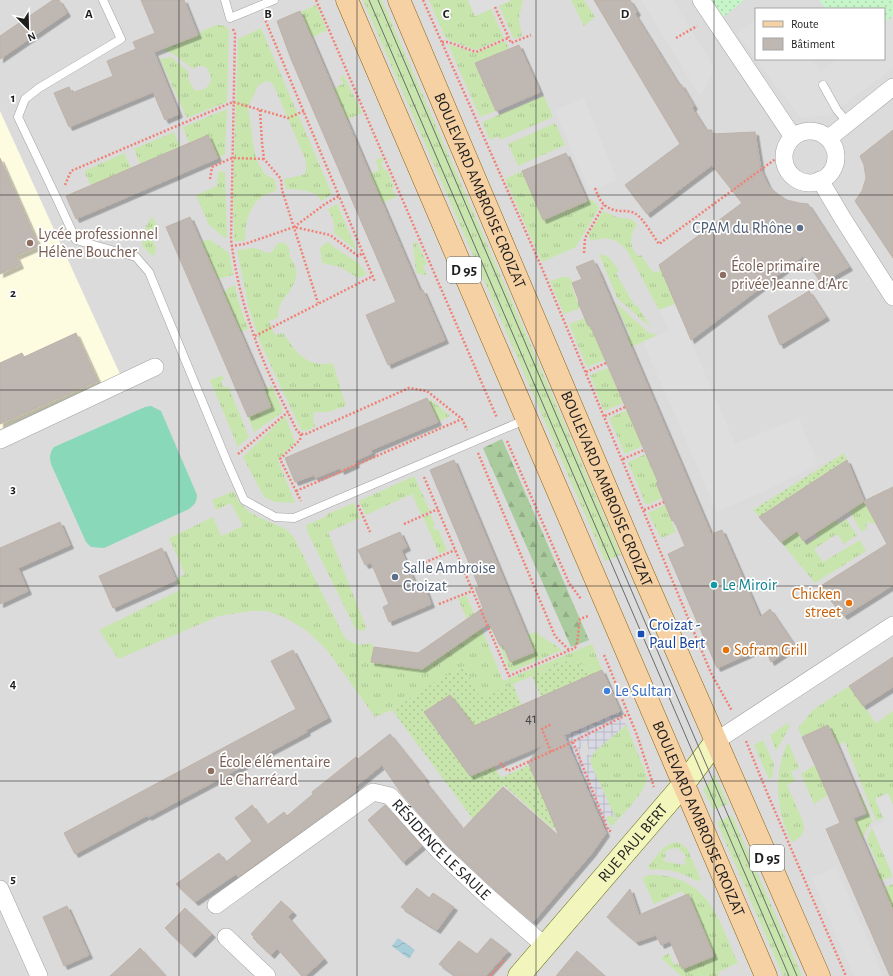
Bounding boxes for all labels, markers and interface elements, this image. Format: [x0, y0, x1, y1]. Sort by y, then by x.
north arrow [8, 8, 48, 48]
text: A [85, 8, 93, 21]
text: B [264, 8, 272, 21]
text: C [443, 8, 450, 21]
text: D [621, 8, 630, 21]
legend [755, 8, 885, 60]
text: Route [791, 18, 818, 30]
text: N [26, 30, 37, 43]
text: Bâtiment [791, 38, 835, 50]
street label: BOULEVARD AMBROISE CROIZAT [431, 90, 528, 291]
text: 1 [11, 92, 15, 105]
place label: CPAM du Rhône [692, 220, 792, 236]
marker: CPAM du Rhône [795, 223, 805, 233]
place label: Lycée professionnel Hélène Boucher [38, 226, 158, 260]
marker: Lycée professionnel Hélène Boucher [25, 238, 35, 248]
place label: École primaire privée Jeanne d'Arc [731, 256, 848, 292]
road number: D 95 [447, 257, 481, 283]
marker: École primaire privée Jeanne d'Arc [718, 270, 728, 280]
text: 2 [10, 287, 16, 300]
street label: BOULEVARD AMBROISE CROIZAT [558, 389, 655, 589]
text: 3 [10, 483, 16, 496]
place label: Salle Ambroise Croizat [403, 560, 496, 594]
marker: Salle Ambroise Croizat [390, 572, 400, 582]
place label: Le Miroir [722, 577, 778, 593]
marker: Le Miroir [709, 580, 719, 590]
place label: Chicken street [792, 586, 841, 620]
marker: Chicken street [844, 598, 854, 608]
place label: Croizat - Paul Bert [649, 617, 705, 651]
marker: Croizat - Paul Bert [636, 629, 646, 639]
place label: Sofram Grill [734, 642, 808, 658]
marker: Sofram Grill [721, 645, 731, 655]
text: 4 [10, 678, 17, 691]
place label: Le Sultan [615, 683, 672, 699]
marker: Le Sultan [602, 686, 612, 696]
house number: 41 [525, 712, 537, 726]
street label: BOULEVARD AMBROISE CROIZAT [650, 719, 747, 919]
place label: École élémentaire Le Charréard [219, 752, 330, 788]
marker: École élémentaire Le Charréard [206, 766, 216, 776]
street label: RÉSIDENCE LE SAULE [389, 796, 494, 903]
street label: RUE PAUL BERT [595, 801, 671, 885]
road number: D 95 [750, 845, 784, 871]
text: 5 [10, 873, 16, 886]

